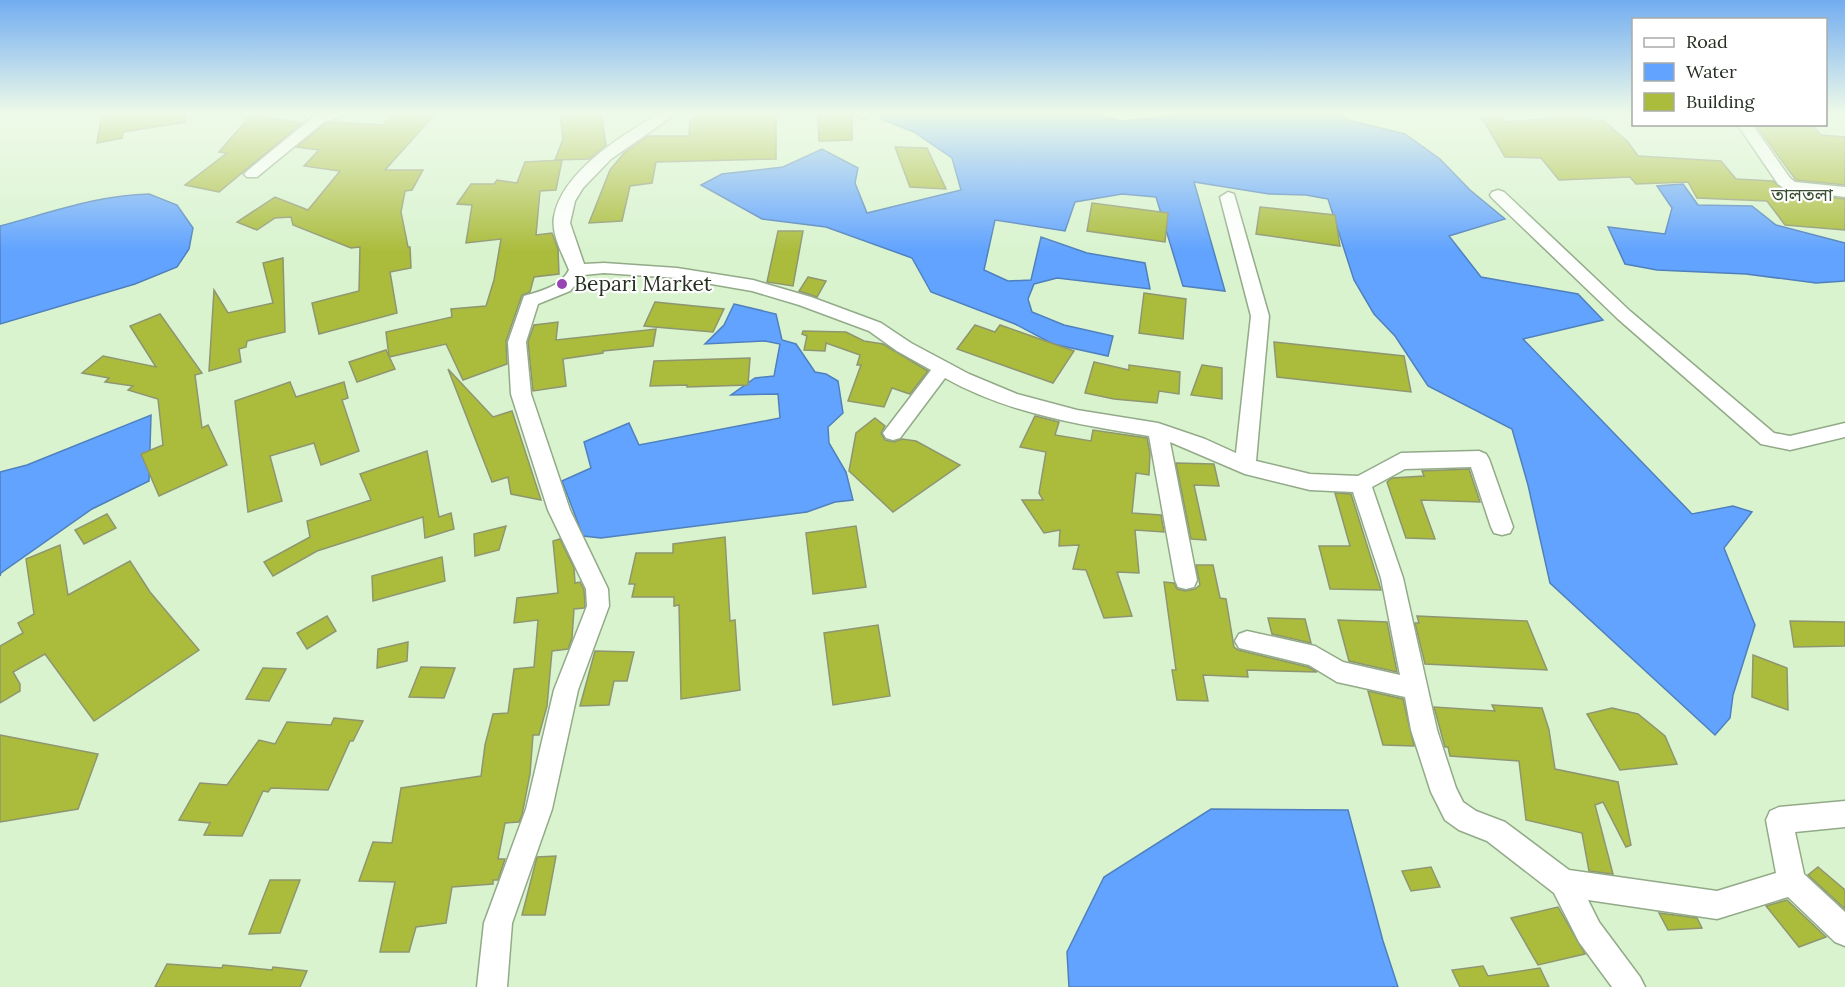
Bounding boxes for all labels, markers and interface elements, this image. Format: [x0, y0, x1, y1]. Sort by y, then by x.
legend [1632, 18, 1827, 126]
text: Road [1686, 30, 1728, 53]
text: Water [1686, 60, 1737, 83]
text: Building [1686, 90, 1756, 113]
district label: তালতলা [1770, 183, 1833, 206]
place label: Bepari Market [574, 270, 713, 297]
marker: Bepari Market [555, 277, 569, 291]

